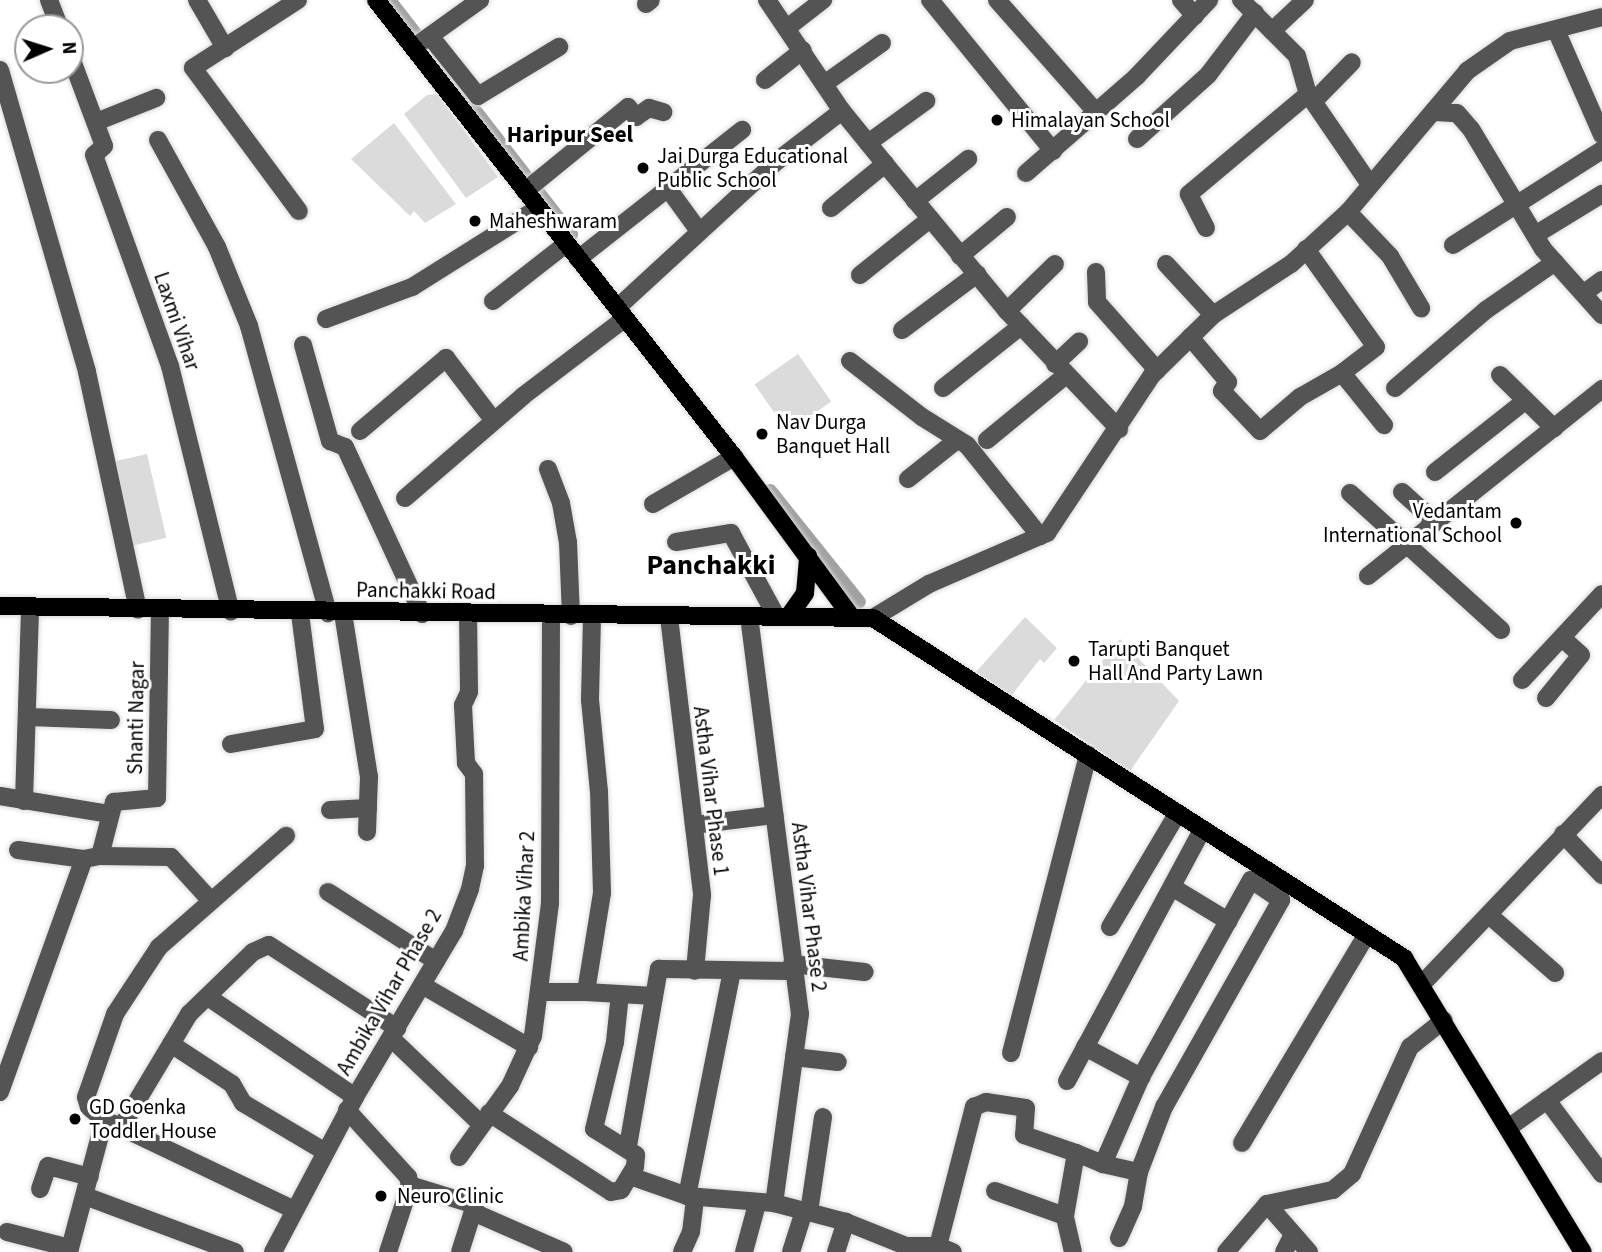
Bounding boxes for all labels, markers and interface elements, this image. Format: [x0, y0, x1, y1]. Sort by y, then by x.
north arrow [14, 14, 84, 84]
text: N [55, 41, 82, 55]
place label: Himalayan School [1011, 107, 1170, 133]
marker: Himalayan School [989, 112, 1005, 128]
district label: Haripur Seel [507, 121, 633, 149]
place label: Jai Durga Educational Public School [657, 143, 848, 193]
marker: Jai Durga Educational Public School [635, 160, 651, 176]
place label: Maheshwaram [489, 208, 617, 234]
marker: Maheshwaram [467, 213, 483, 229]
street label: Laxmi Vihar [148, 269, 206, 373]
place label: Nav Durga Banquet Hall [776, 409, 890, 459]
marker: Nav Durga Banquet Hall [754, 426, 770, 442]
place label: Vedantam International School [1323, 498, 1502, 548]
marker: Vedantam International School [1508, 515, 1524, 531]
district label: Panchakki [647, 548, 775, 582]
street label: Panchakki Road [356, 577, 496, 605]
place label: Tarupti Banquet Hall And Party Lawn [1088, 636, 1263, 686]
marker: Tarupti Banquet Hall And Party Lawn [1066, 653, 1082, 669]
street label: Shanti Nagar [122, 661, 150, 775]
street label: Astha Vihar Phase 1 [688, 705, 734, 877]
street label: Astha Vihar Phase 2 [786, 821, 832, 993]
street label: Ambika Vihar 2 [508, 830, 540, 962]
street label: Ambika Vihar Phase 2 [331, 904, 447, 1080]
place label: GD Goenka Toddler House [89, 1094, 217, 1144]
marker: GD Goenka Toddler House [67, 1111, 83, 1127]
place label: Neuro Clinic [397, 1183, 504, 1209]
marker: Neuro Clinic [371, 1186, 391, 1206]

